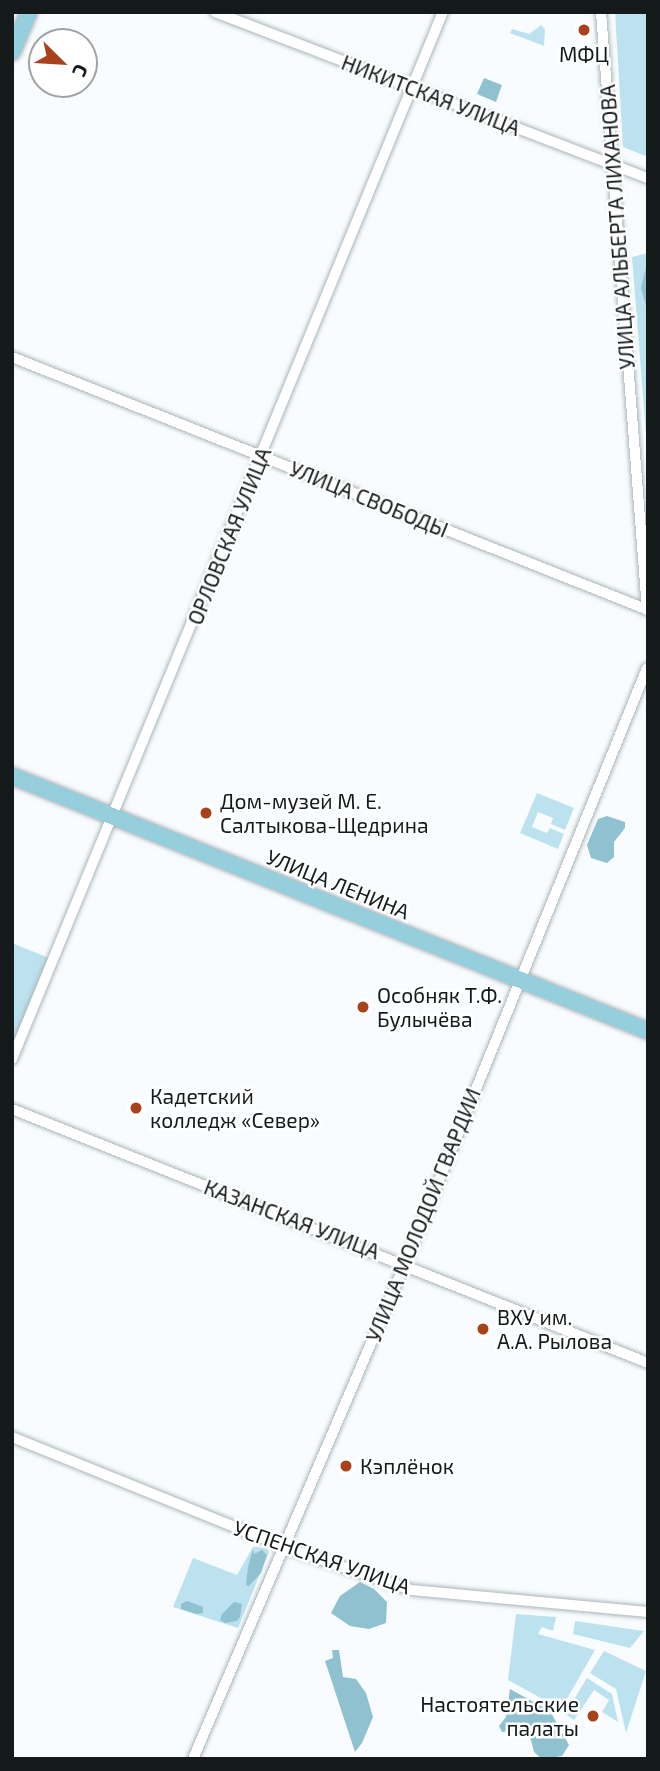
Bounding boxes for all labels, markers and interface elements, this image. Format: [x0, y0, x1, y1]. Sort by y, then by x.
marker: МФЦ [576, 22, 592, 38]
north arrow [28, 28, 98, 98]
place label: МФЦ [559, 41, 609, 67]
street label: НИКИТСКАЯ УЛИЦА [338, 49, 524, 141]
text: С [68, 61, 94, 81]
street label: УЛИЦА АЛЬБЕРТА ЛИХАНОВА [594, 84, 640, 370]
street label: ОРЛОВСКАЯ УЛИЦА [182, 444, 276, 628]
street label: УЛИЦА СВОБОДЫ [286, 456, 452, 542]
place label: Дом-музей М. Е. Салтыкова-Щедрина [220, 788, 428, 838]
marker: Дом-музей М. Е. Салтыкова-Щедрина [198, 805, 214, 821]
street label: УЛИЦА ЛЕНИНА [263, 844, 413, 924]
place label: Особняк Т.Ф. Булычёва [377, 982, 502, 1032]
marker: Особняк Т.Ф. Булычёва [355, 999, 371, 1015]
place label: Кадетский колледж «Север» [150, 1083, 320, 1133]
street label: УЛИЦА МОЛОДОЙ ГВАРДИИ [360, 1084, 486, 1346]
marker: Кадетский колледж «Север» [128, 1100, 144, 1116]
street label: КАЗАНСКАЯ УЛИЦА [201, 1174, 383, 1264]
place label: ВХУ им. А.А. Рылова [497, 1304, 612, 1354]
marker: ВХУ им. А.А. Рылова [475, 1321, 491, 1337]
place label: Кэплёнок [360, 1453, 454, 1479]
marker: Кэплёнок [338, 1458, 354, 1474]
street label: УСПЕНСКАЯ УЛИЦА [230, 1515, 414, 1599]
place label: Настоятельские палаты [420, 1691, 579, 1741]
marker: Настоятельские палаты [585, 1708, 601, 1724]

